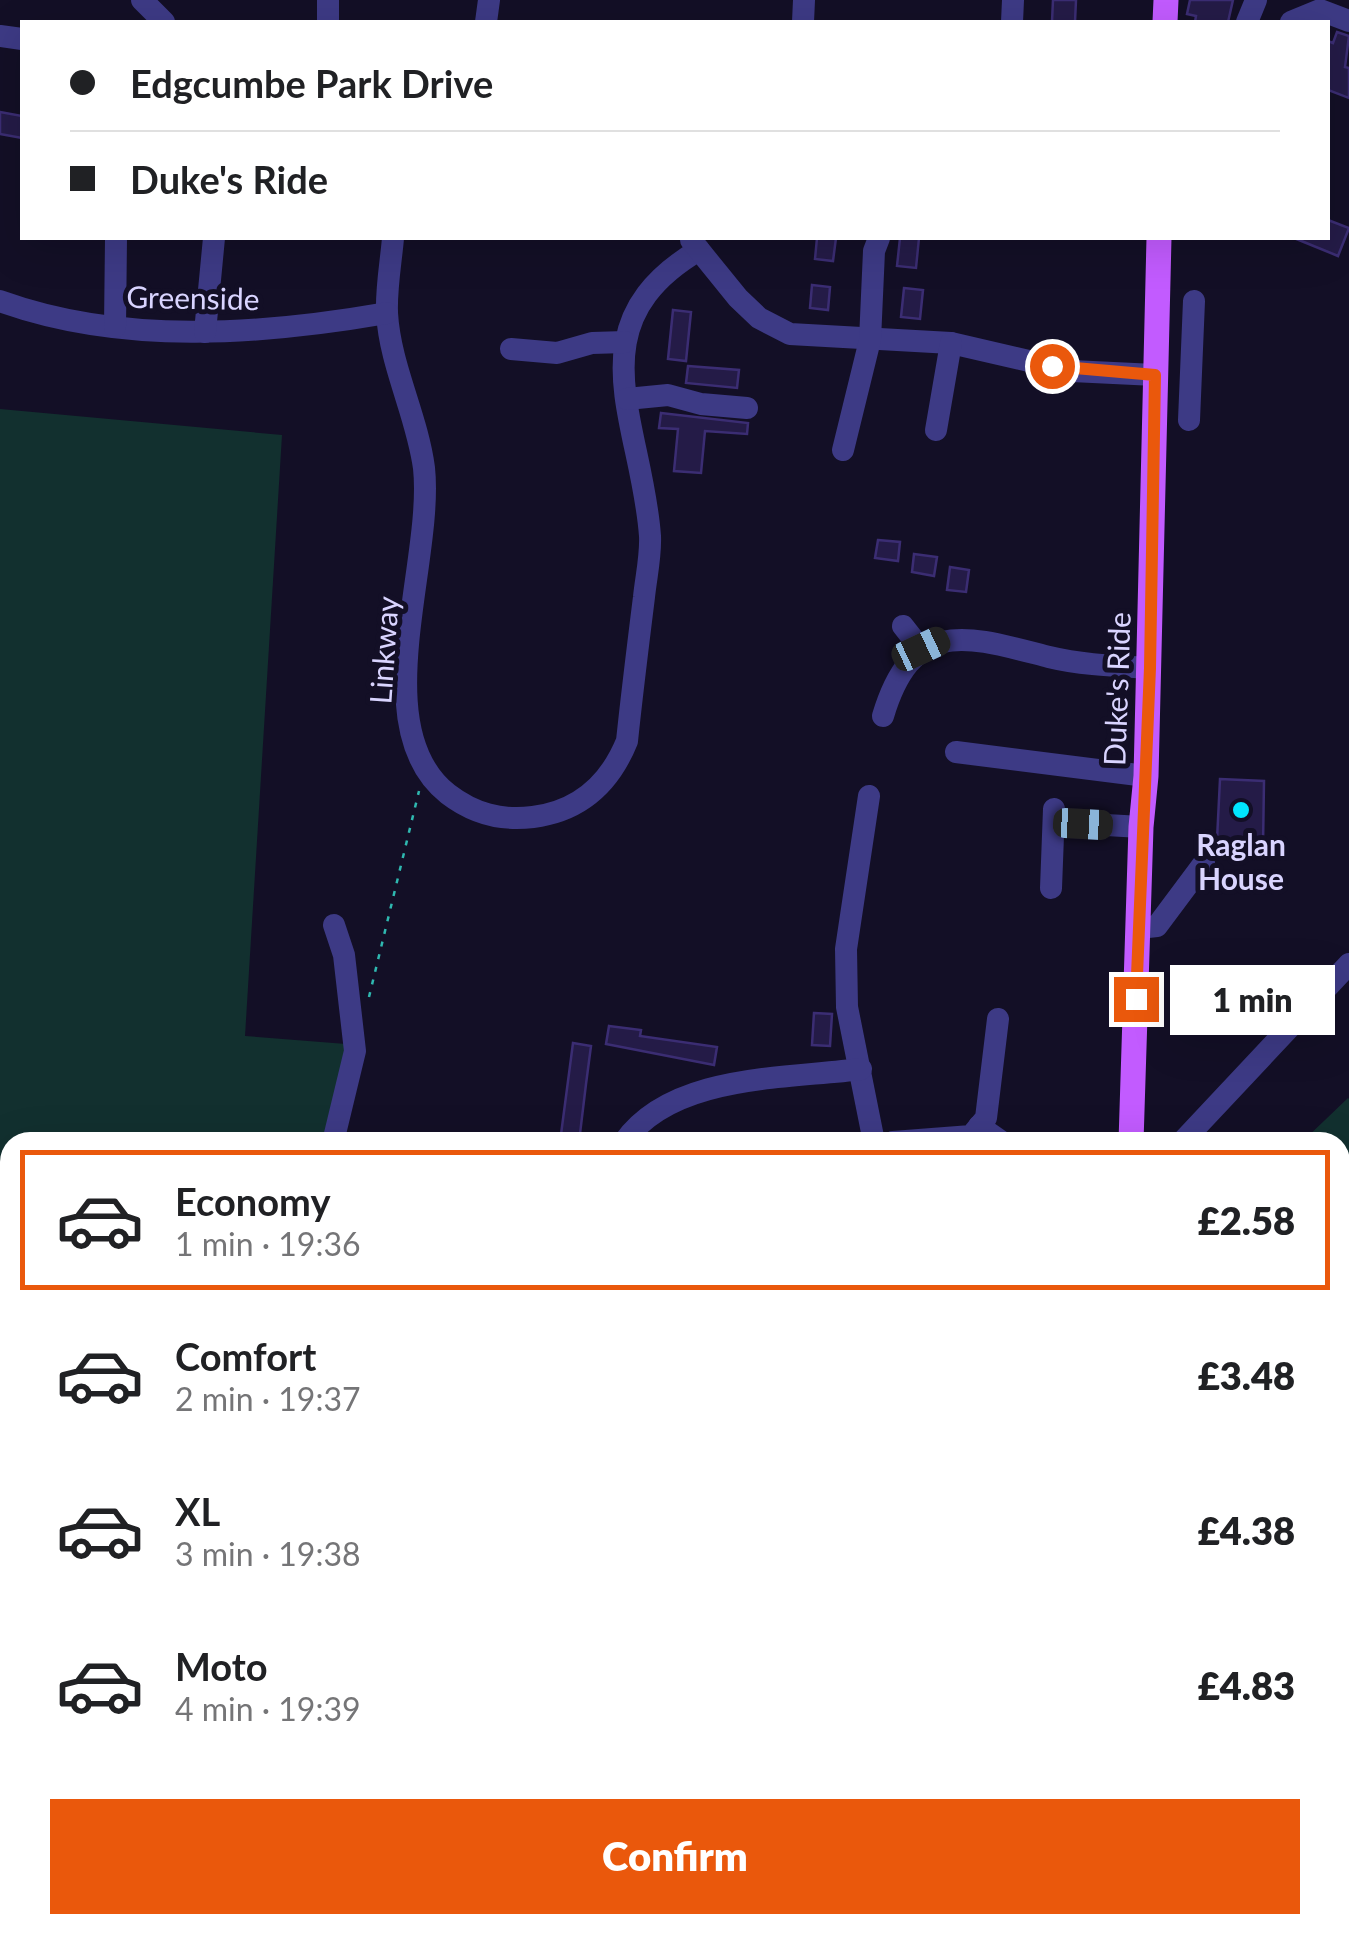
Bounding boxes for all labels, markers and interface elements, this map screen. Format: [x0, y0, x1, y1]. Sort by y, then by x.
text: Edgcumbe Park Drive [130, 60, 493, 106]
text: Duke's Ride [130, 156, 328, 202]
street label: Greenside [126, 278, 260, 316]
route start [1030, 344, 1075, 389]
street label: Linkway [361, 594, 405, 705]
street label: Duke's Ride [1095, 611, 1137, 767]
car [887, 623, 955, 675]
marker: Raglan House [1230, 799, 1252, 821]
car [1052, 807, 1114, 841]
place label: Raglan House [1196, 826, 1286, 896]
callout: 1 min [1171, 964, 1336, 1034]
route end [1114, 977, 1159, 1022]
text: 1 min [1213, 980, 1292, 1019]
icon: car [55, 1175, 145, 1265]
text: Economy [175, 1178, 330, 1224]
text: £2.58 [1198, 1197, 1295, 1243]
text: 1 min · 19:36 [175, 1224, 361, 1263]
icon: car [55, 1330, 145, 1420]
text: Comfort [175, 1333, 316, 1379]
text: £3.48 [1198, 1352, 1295, 1398]
text: 2 min · 19:37 [175, 1379, 361, 1418]
icon: car [55, 1485, 145, 1575]
text: XL [175, 1488, 220, 1534]
text: £4.38 [1198, 1507, 1295, 1553]
text: 3 min · 19:38 [175, 1534, 361, 1573]
icon: car [55, 1640, 145, 1730]
text: Moto [175, 1643, 268, 1689]
text: £4.83 [1198, 1662, 1295, 1708]
text: 4 min · 19:39 [175, 1689, 361, 1728]
button: Confirm [50, 1799, 1300, 1914]

